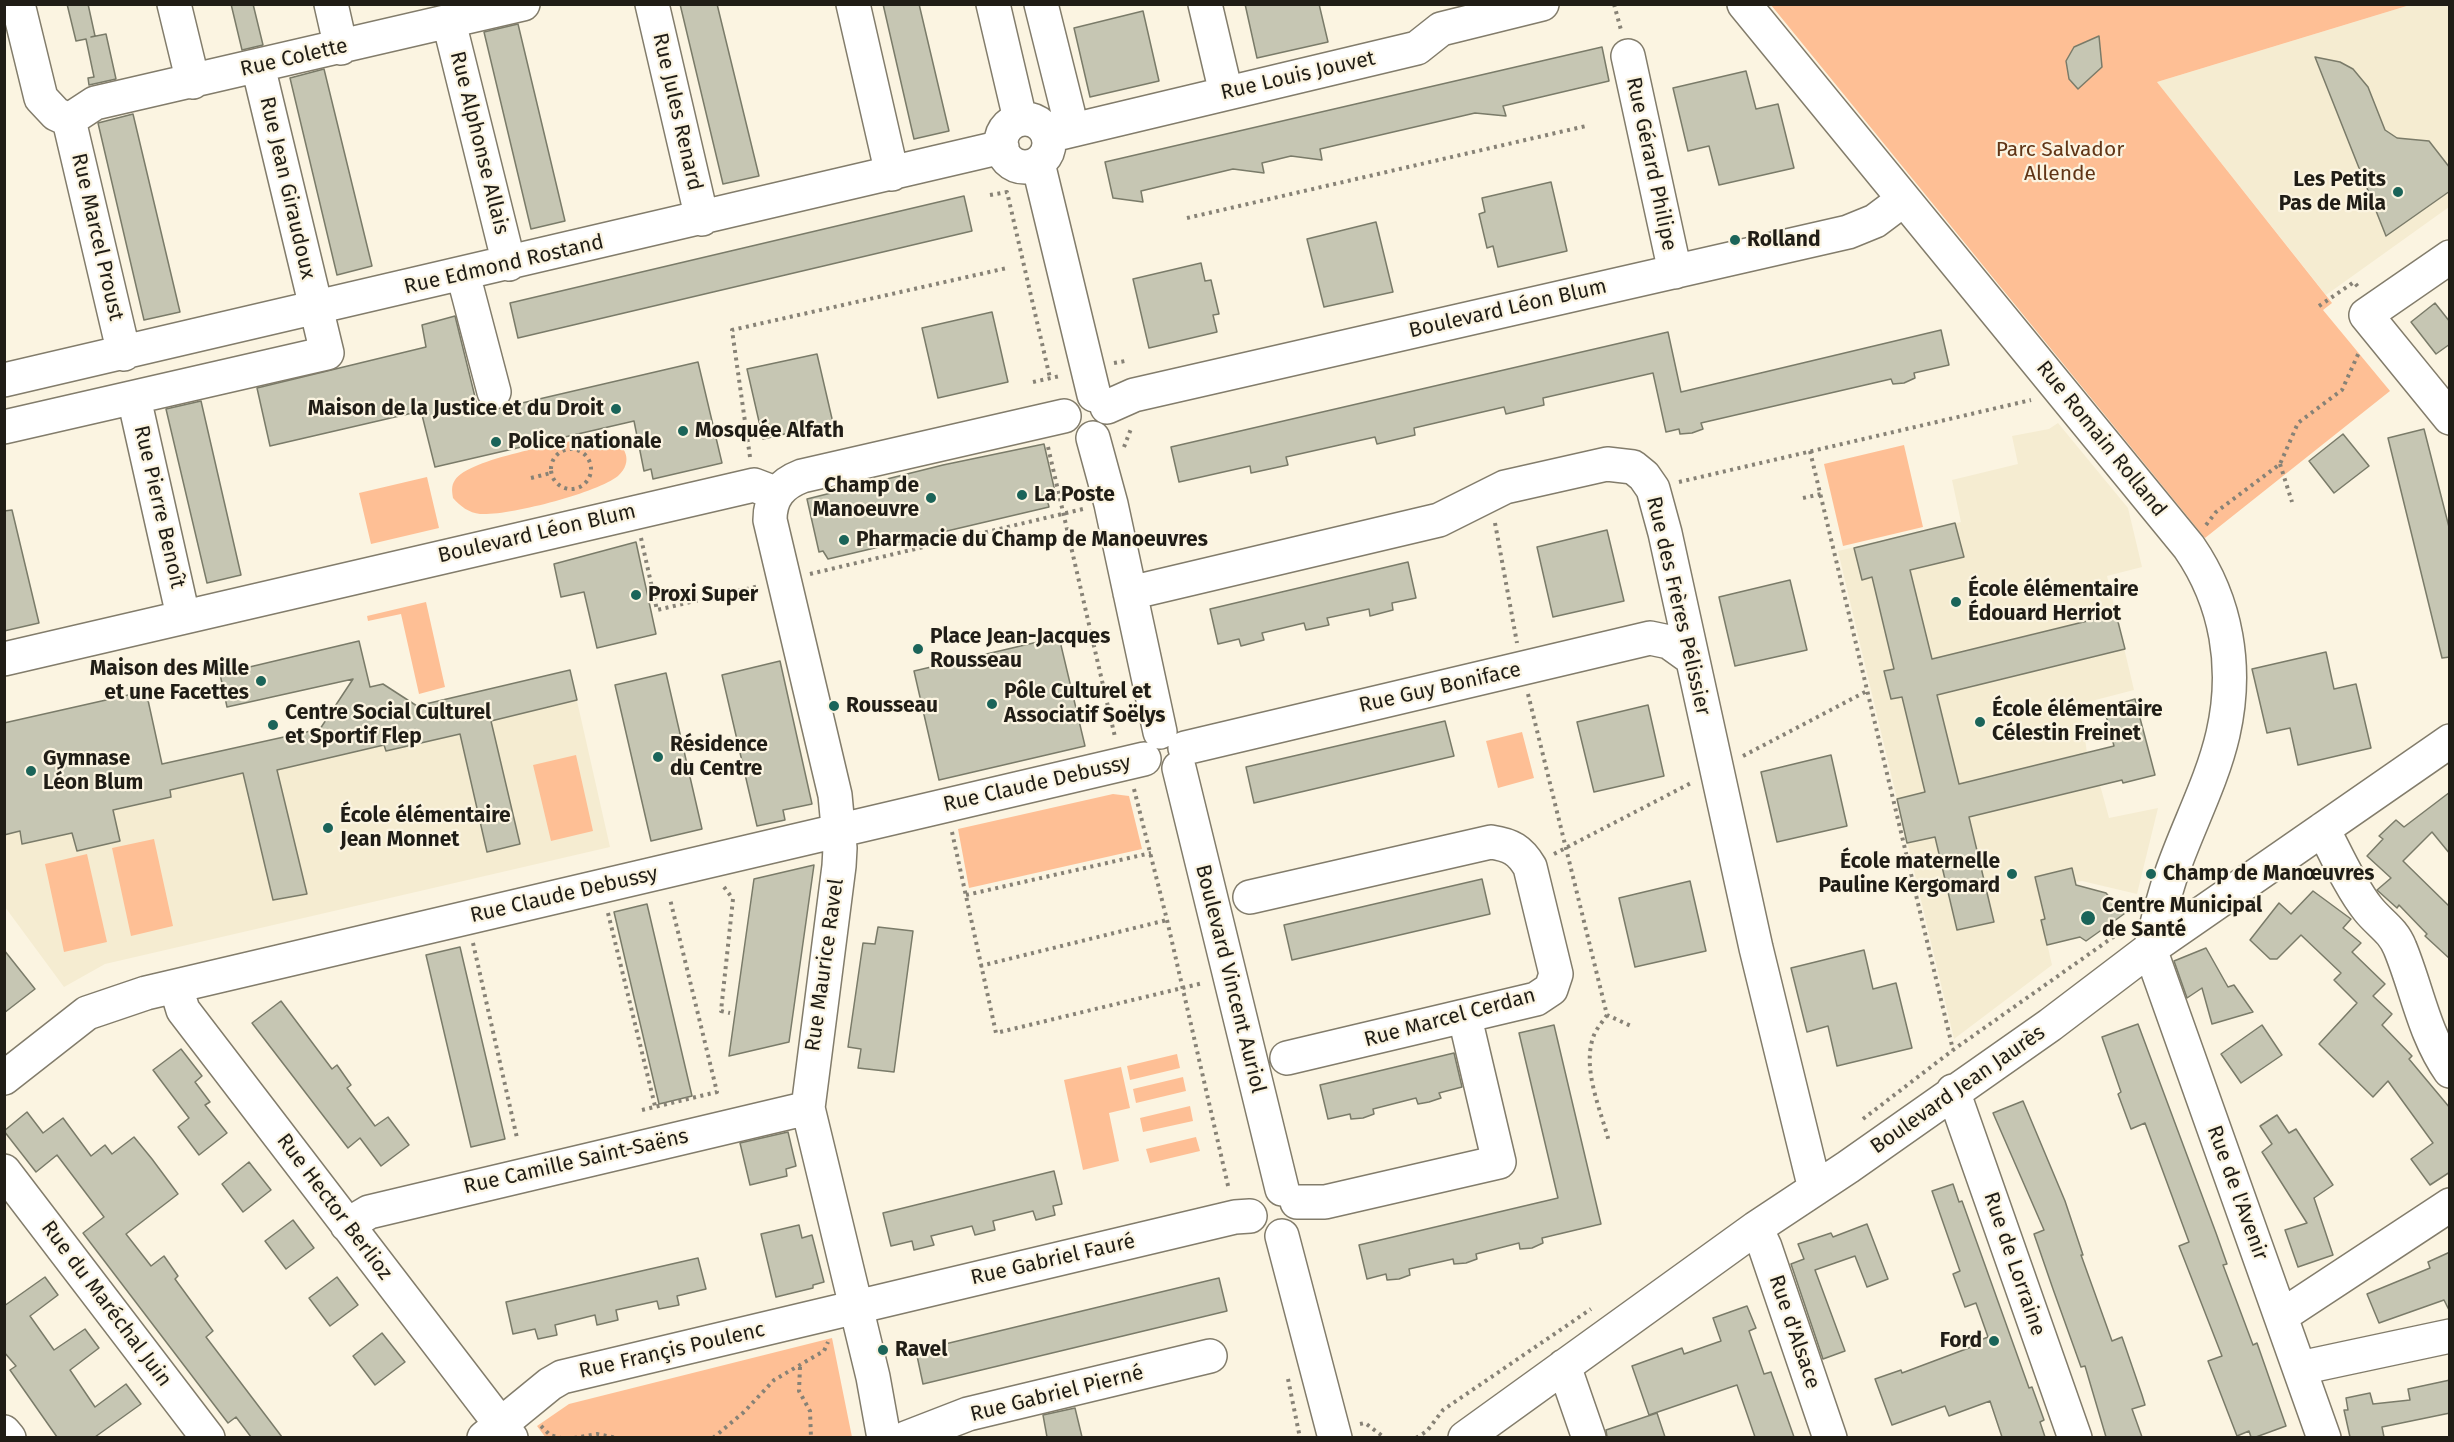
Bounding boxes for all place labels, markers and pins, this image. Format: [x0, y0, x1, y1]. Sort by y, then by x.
place label: Les Petits Pas de Mila [2279, 167, 2386, 217]
marker: Les Petits Pas de Mila [2391, 185, 2405, 199]
place label: Rolland [1747, 227, 1820, 253]
marker: Rolland [1728, 233, 1742, 247]
place label: Maison de la Justice et du Droit [308, 396, 604, 422]
marker: Maison de la Justice et du Droit [609, 402, 623, 416]
place label: Mosquée Alfath [695, 418, 844, 444]
marker: Mosquée Alfath [676, 424, 690, 438]
place label: Police nationale [508, 429, 662, 455]
marker: Police nationale [489, 435, 503, 449]
place label: Champ de Manoeuvre [813, 473, 919, 523]
place label: La Poste [1034, 482, 1115, 508]
marker: La Poste [1015, 488, 1029, 502]
marker: Champ de Manoeuvre [924, 491, 938, 505]
place label: Pharmacie du Champ de Manoeuvres [856, 527, 1208, 553]
marker: Pharmacie du Champ de Manoeuvres [837, 533, 851, 547]
place label: École élémentaire Édouard Herriot [1968, 577, 2139, 627]
place label: Proxi Super [648, 582, 758, 608]
marker: Proxi Super [629, 588, 643, 602]
marker: École élémentaire Édouard Herriot [1949, 595, 1963, 609]
place label: Place Jean-Jacques Rousseau [930, 624, 1110, 674]
marker: Place Jean-Jacques Rousseau [911, 642, 925, 656]
place label: Maison des Mille et une Facettes [90, 656, 249, 706]
marker: Maison des Mille et une Facettes [254, 674, 268, 688]
place label: Pôle Culturel et Associatif Soëlys [1004, 679, 1165, 729]
place label: Rousseau [846, 693, 938, 719]
marker: Pôle Culturel et Associatif Soëlys [985, 697, 999, 711]
place label: École élémentaire Célestin Freinet [1992, 697, 2163, 747]
marker: Rousseau [827, 699, 841, 713]
place label: Centre Social Culturel et Sportif Flep [285, 700, 491, 750]
marker: École élémentaire Célestin Freinet [1973, 715, 1987, 729]
marker: Centre Social Culturel et Sportif Flep [266, 718, 280, 732]
place label: Résidence du Centre [670, 732, 768, 782]
place label: Gymnase Léon Blum [43, 746, 143, 796]
marker: Résidence du Centre [651, 750, 665, 764]
marker: Gymnase Léon Blum [24, 764, 38, 778]
place label: École élémentaire Jean Monnet [340, 803, 511, 853]
marker: École élémentaire Jean Monnet [321, 821, 335, 835]
place label: École maternelle Pauline Kergomard [1818, 849, 2000, 899]
place label: Champ de Manœuvres [2163, 861, 2374, 887]
marker: École maternelle Pauline Kergomard [2005, 867, 2019, 881]
marker: Champ de Manœuvres [2144, 867, 2158, 881]
place label: Centre Municipal de Santé [2102, 893, 2262, 943]
marker: Centre Municipal de Santé [2079, 909, 2097, 927]
place label: Ford [1940, 1328, 1982, 1354]
marker: Ford [1987, 1334, 2001, 1348]
place label: Ravel [895, 1337, 947, 1363]
marker: Ravel [876, 1343, 890, 1357]

